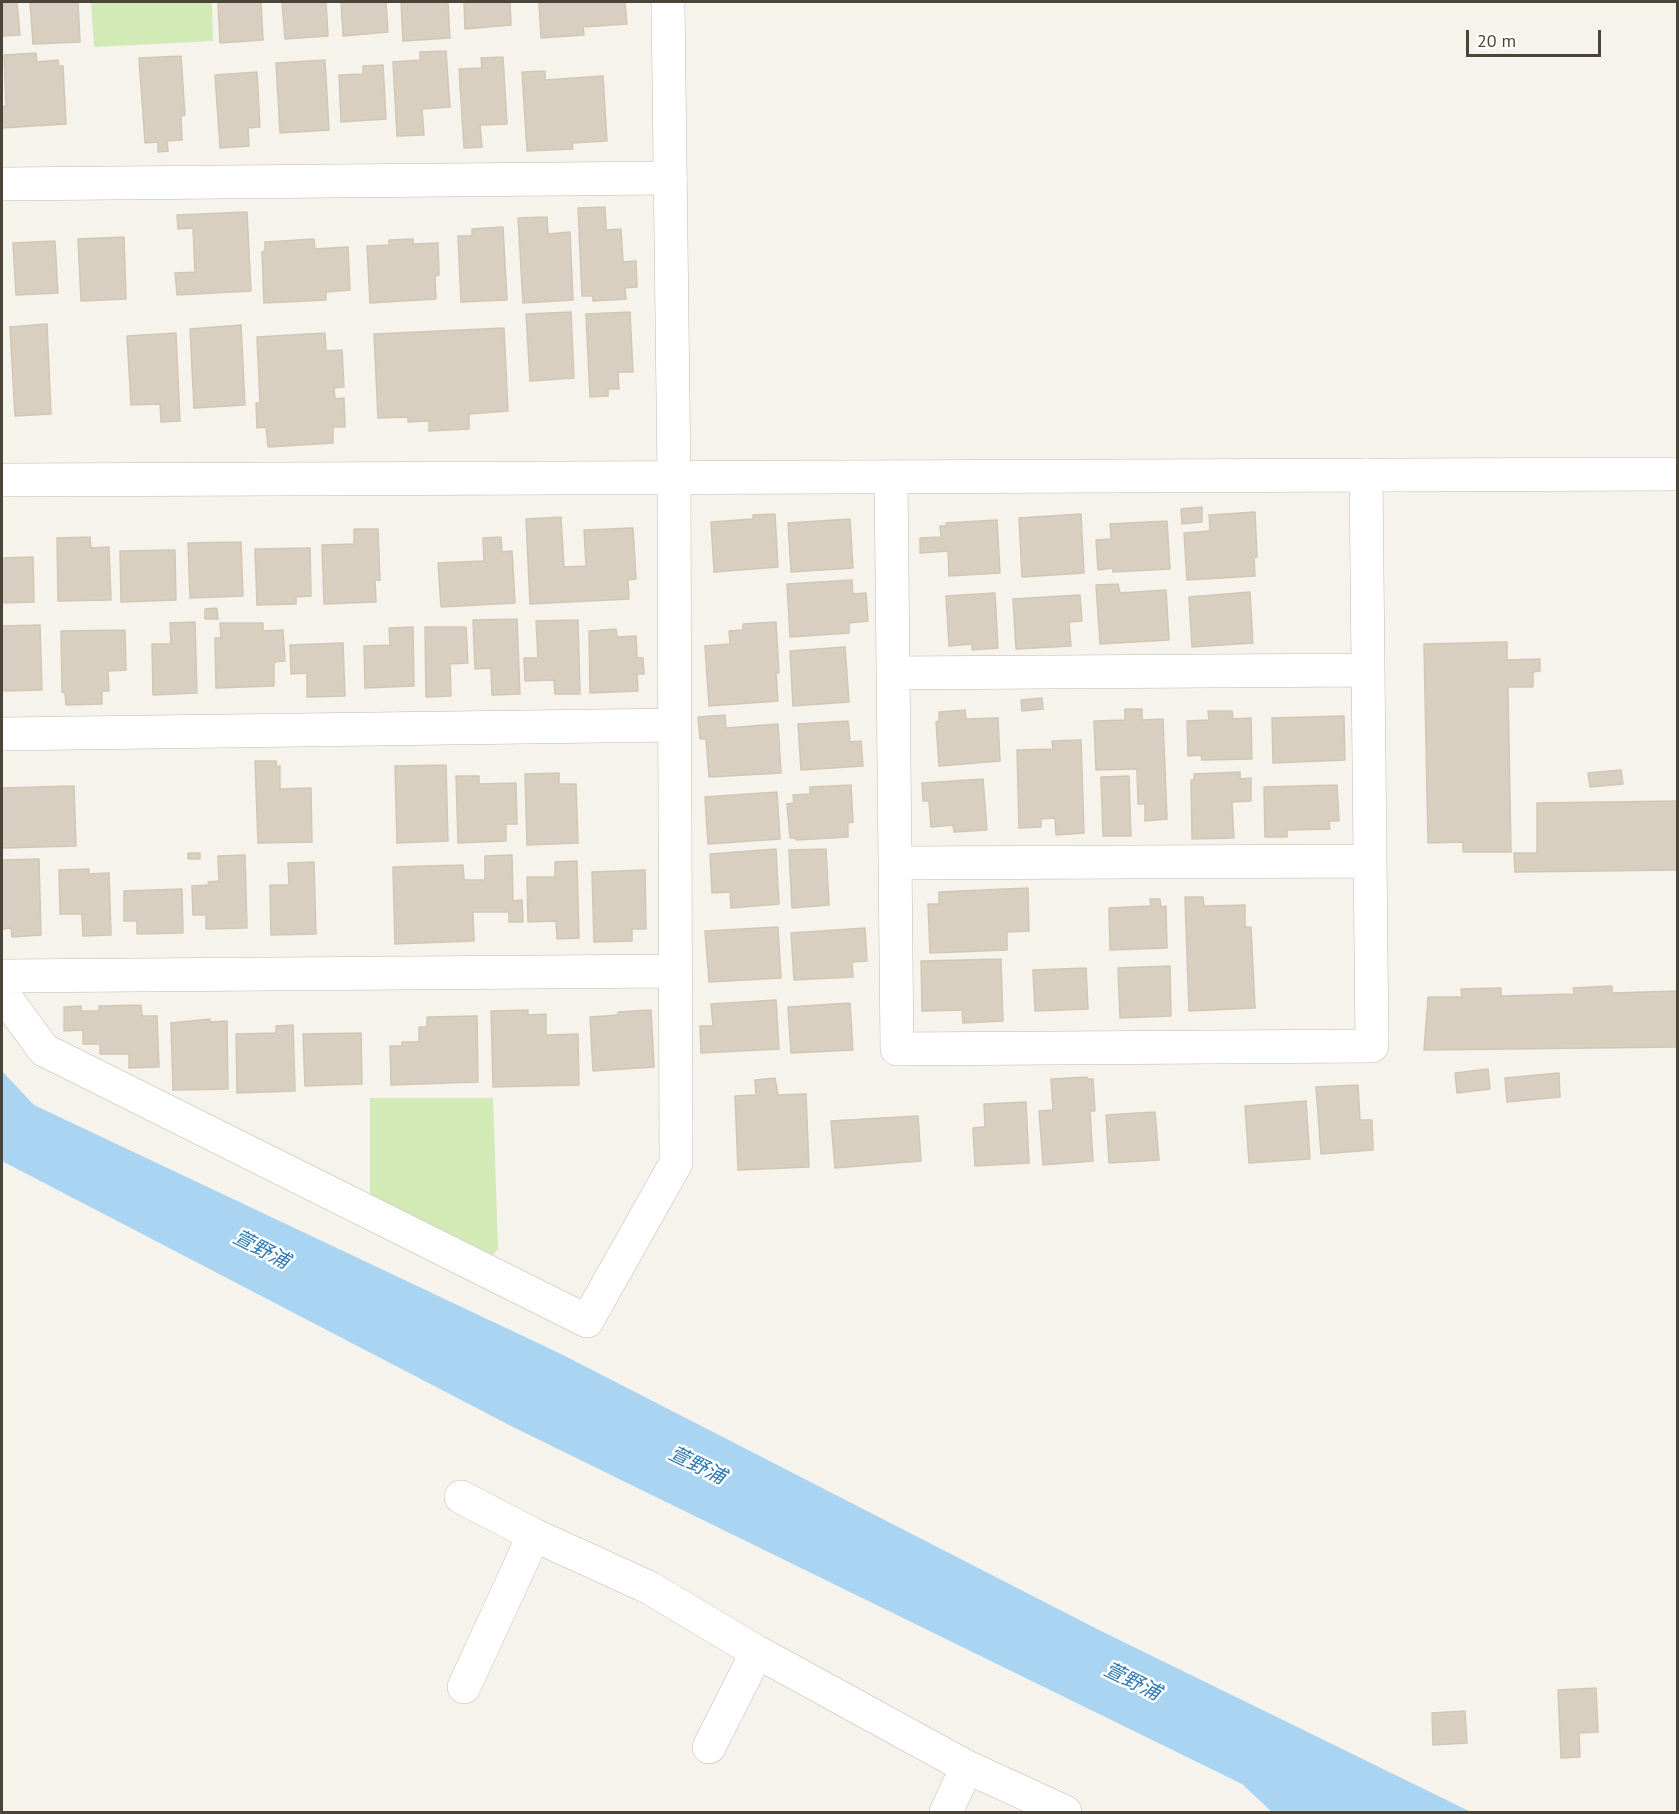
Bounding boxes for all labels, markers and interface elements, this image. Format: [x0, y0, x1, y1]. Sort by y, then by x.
scale bar [1469, 18, 1604, 56]
text: 20 m [1477, 29, 1516, 52]
water label: 萱野浦 [229, 1226, 293, 1274]
water label: 萱野浦 [665, 1442, 729, 1490]
water label: 萱野浦 [1100, 1658, 1164, 1706]

